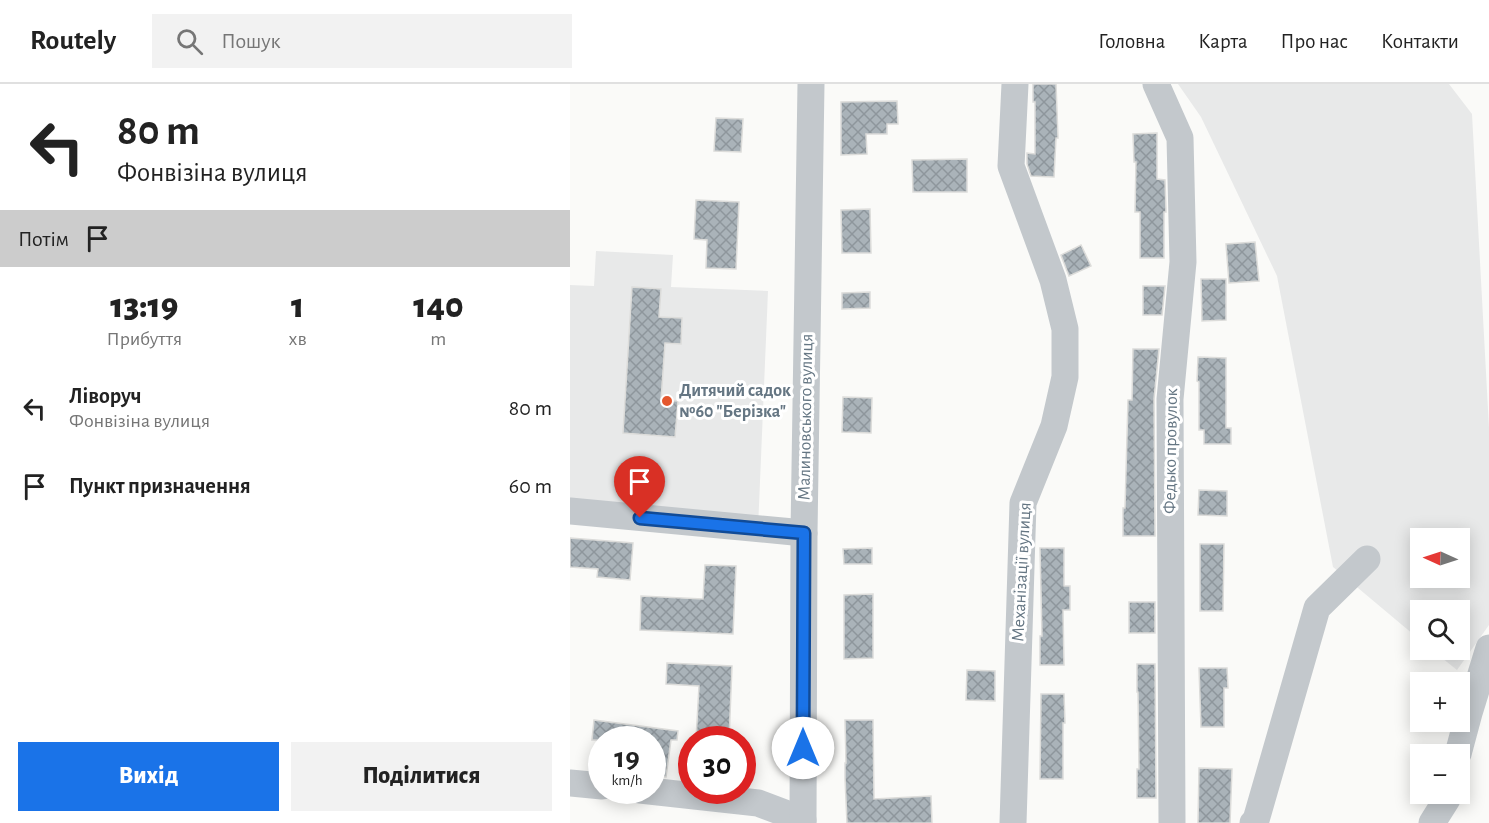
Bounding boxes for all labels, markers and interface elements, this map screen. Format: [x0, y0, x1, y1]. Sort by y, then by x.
search box [152, 14, 572, 68]
icon: search [173, 25, 206, 58]
text: Routely [30, 27, 116, 55]
text: Пошук [221, 30, 281, 52]
text: Головна [1098, 31, 1165, 52]
text: Карта [1198, 31, 1248, 52]
text: Про нас [1281, 31, 1348, 52]
text: Контакти [1381, 31, 1459, 52]
icon: left [18, 108, 96, 186]
text: 80 m [117, 110, 200, 152]
text: Фонвізіна вулиця [117, 159, 308, 186]
icon: arrive [81, 222, 114, 255]
text: Потім [18, 228, 69, 250]
text: 13:19 [110, 288, 178, 324]
text: 1 [291, 288, 304, 324]
text: 140 [413, 288, 464, 324]
text: Прибуття [106, 329, 182, 349]
text: хв [289, 329, 307, 349]
text: m [430, 329, 446, 349]
street label: Малиновського вулиця [796, 334, 816, 500]
place label: Дитячий садок №60 "Берізка" [679, 382, 791, 421]
text: Ліворуч [69, 385, 142, 407]
street label: Федько провулок [1161, 387, 1181, 514]
icon: left [18, 392, 51, 425]
marker: Дитячий садок №60 "Берізка" [660, 394, 674, 408]
text: 80 m [509, 397, 552, 419]
text: Фонвізіна вулиця [69, 411, 210, 431]
pin [614, 456, 665, 518]
icon: arrive [623, 465, 656, 498]
icon: arrive [18, 470, 51, 503]
text: Пункт призначення [69, 475, 251, 497]
text: 60 m [509, 475, 552, 497]
street label: Механізації вулиця [1009, 502, 1035, 642]
north arrow [1410, 528, 1470, 588]
map controls [1410, 528, 1470, 804]
button: search [1410, 600, 1470, 660]
button: + [1410, 672, 1470, 732]
position arrow [771, 716, 835, 780]
speed limit sign: 30 [678, 726, 756, 804]
button: Вихід [18, 742, 279, 811]
button: Поділитися [291, 742, 552, 811]
text: 19 [614, 743, 640, 773]
button: − [1410, 744, 1470, 804]
text: km/h [612, 773, 642, 788]

